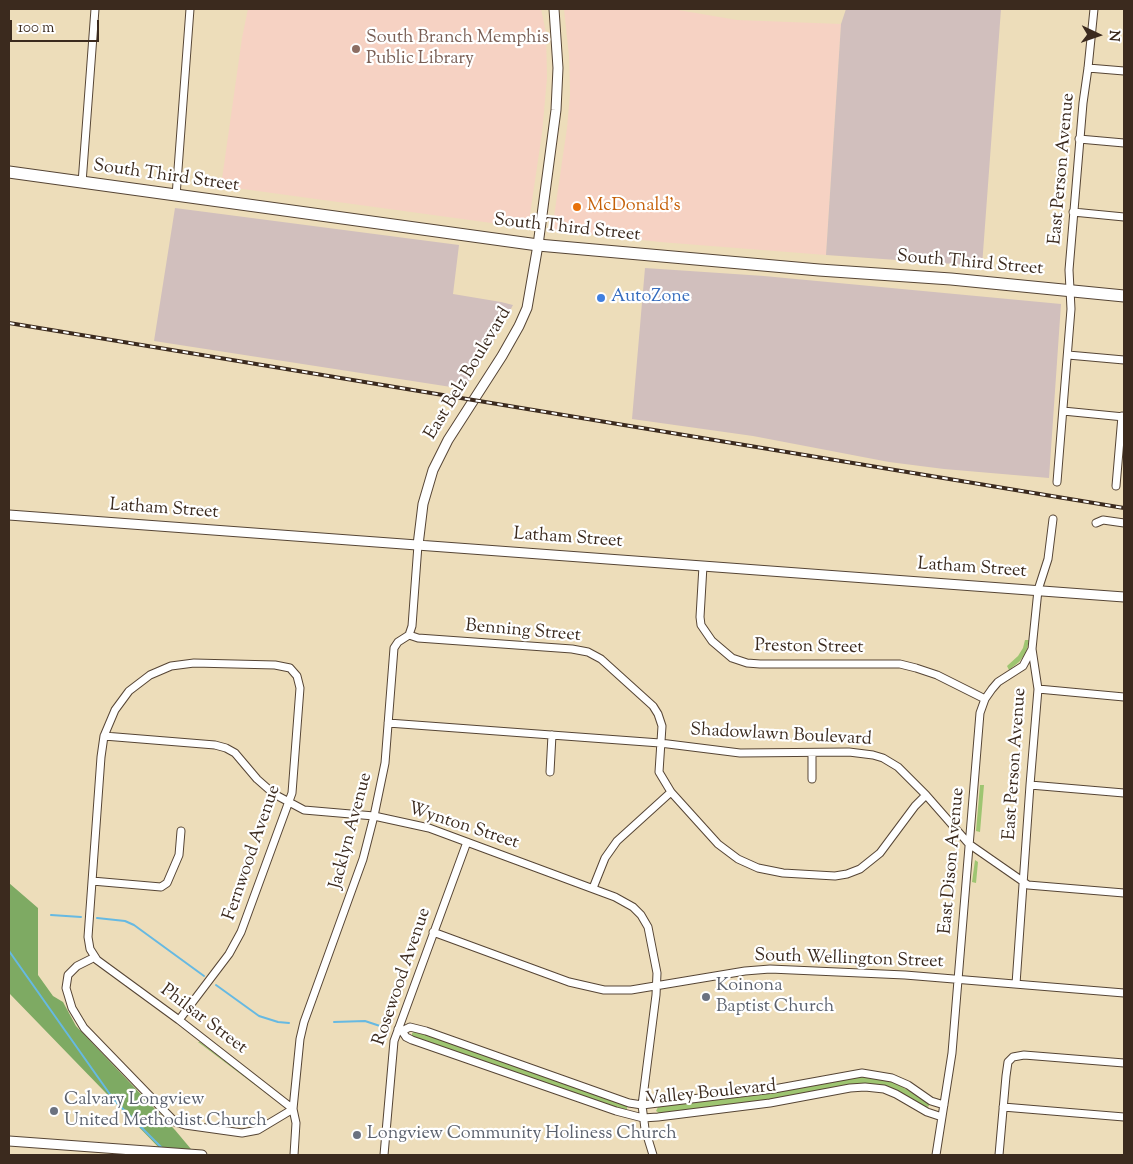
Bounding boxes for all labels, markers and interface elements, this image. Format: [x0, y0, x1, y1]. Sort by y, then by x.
scale bar [12, 10, 101, 42]
north arrow [1073, 10, 1123, 60]
text: 100 m [18, 18, 54, 39]
place label: South Branch Memphis Public Library [366, 28, 549, 70]
text: N [1103, 30, 1123, 42]
marker: South Branch Memphis Public Library [350, 43, 362, 55]
street label: East Person Avenue [1046, 92, 1080, 246]
street label: South Third Street [92, 156, 240, 198]
place label: McDonald's [587, 196, 681, 218]
marker: McDonald's [571, 201, 583, 213]
street label: South Third Street [493, 211, 641, 247]
street label: South Third Street [896, 247, 1044, 281]
place label: AutoZone [611, 287, 690, 309]
marker: AutoZone [595, 292, 607, 304]
street label: East Belz Boulevard [421, 304, 517, 444]
street label: Latham Street [109, 495, 219, 525]
street label: Latham Street [513, 524, 623, 554]
street label: Latham Street [917, 554, 1027, 584]
street label: Benning Street [464, 616, 582, 648]
street label: Preston Street [754, 636, 864, 660]
street label: East Person Avenue [1000, 687, 1032, 841]
street label: Shadowlawn Boulevard [690, 720, 872, 752]
street label: Jacklyn Avenue [326, 770, 378, 892]
street label: Fernwood Avenue [220, 782, 286, 924]
street label: East Dison Avenue [936, 787, 970, 935]
street label: Wynton Street [405, 799, 521, 855]
street label: Rosewood Avenue [369, 905, 437, 1049]
street label: South Wellington Street [754, 946, 944, 974]
place label: Koinona Baptist Church [716, 976, 834, 1019]
street label: Philsar Street [155, 980, 251, 1060]
marker: Koinona Baptist Church [700, 991, 712, 1003]
street label: Valley Boulevard [645, 1076, 777, 1112]
place label: Calvary Longview United Methodist Church [64, 1090, 267, 1132]
marker: Calvary Longview United Methodist Church [48, 1105, 60, 1117]
place label: Longview Community Holiness Church [367, 1124, 677, 1146]
marker: Longview Community Holiness Church [351, 1129, 363, 1141]

